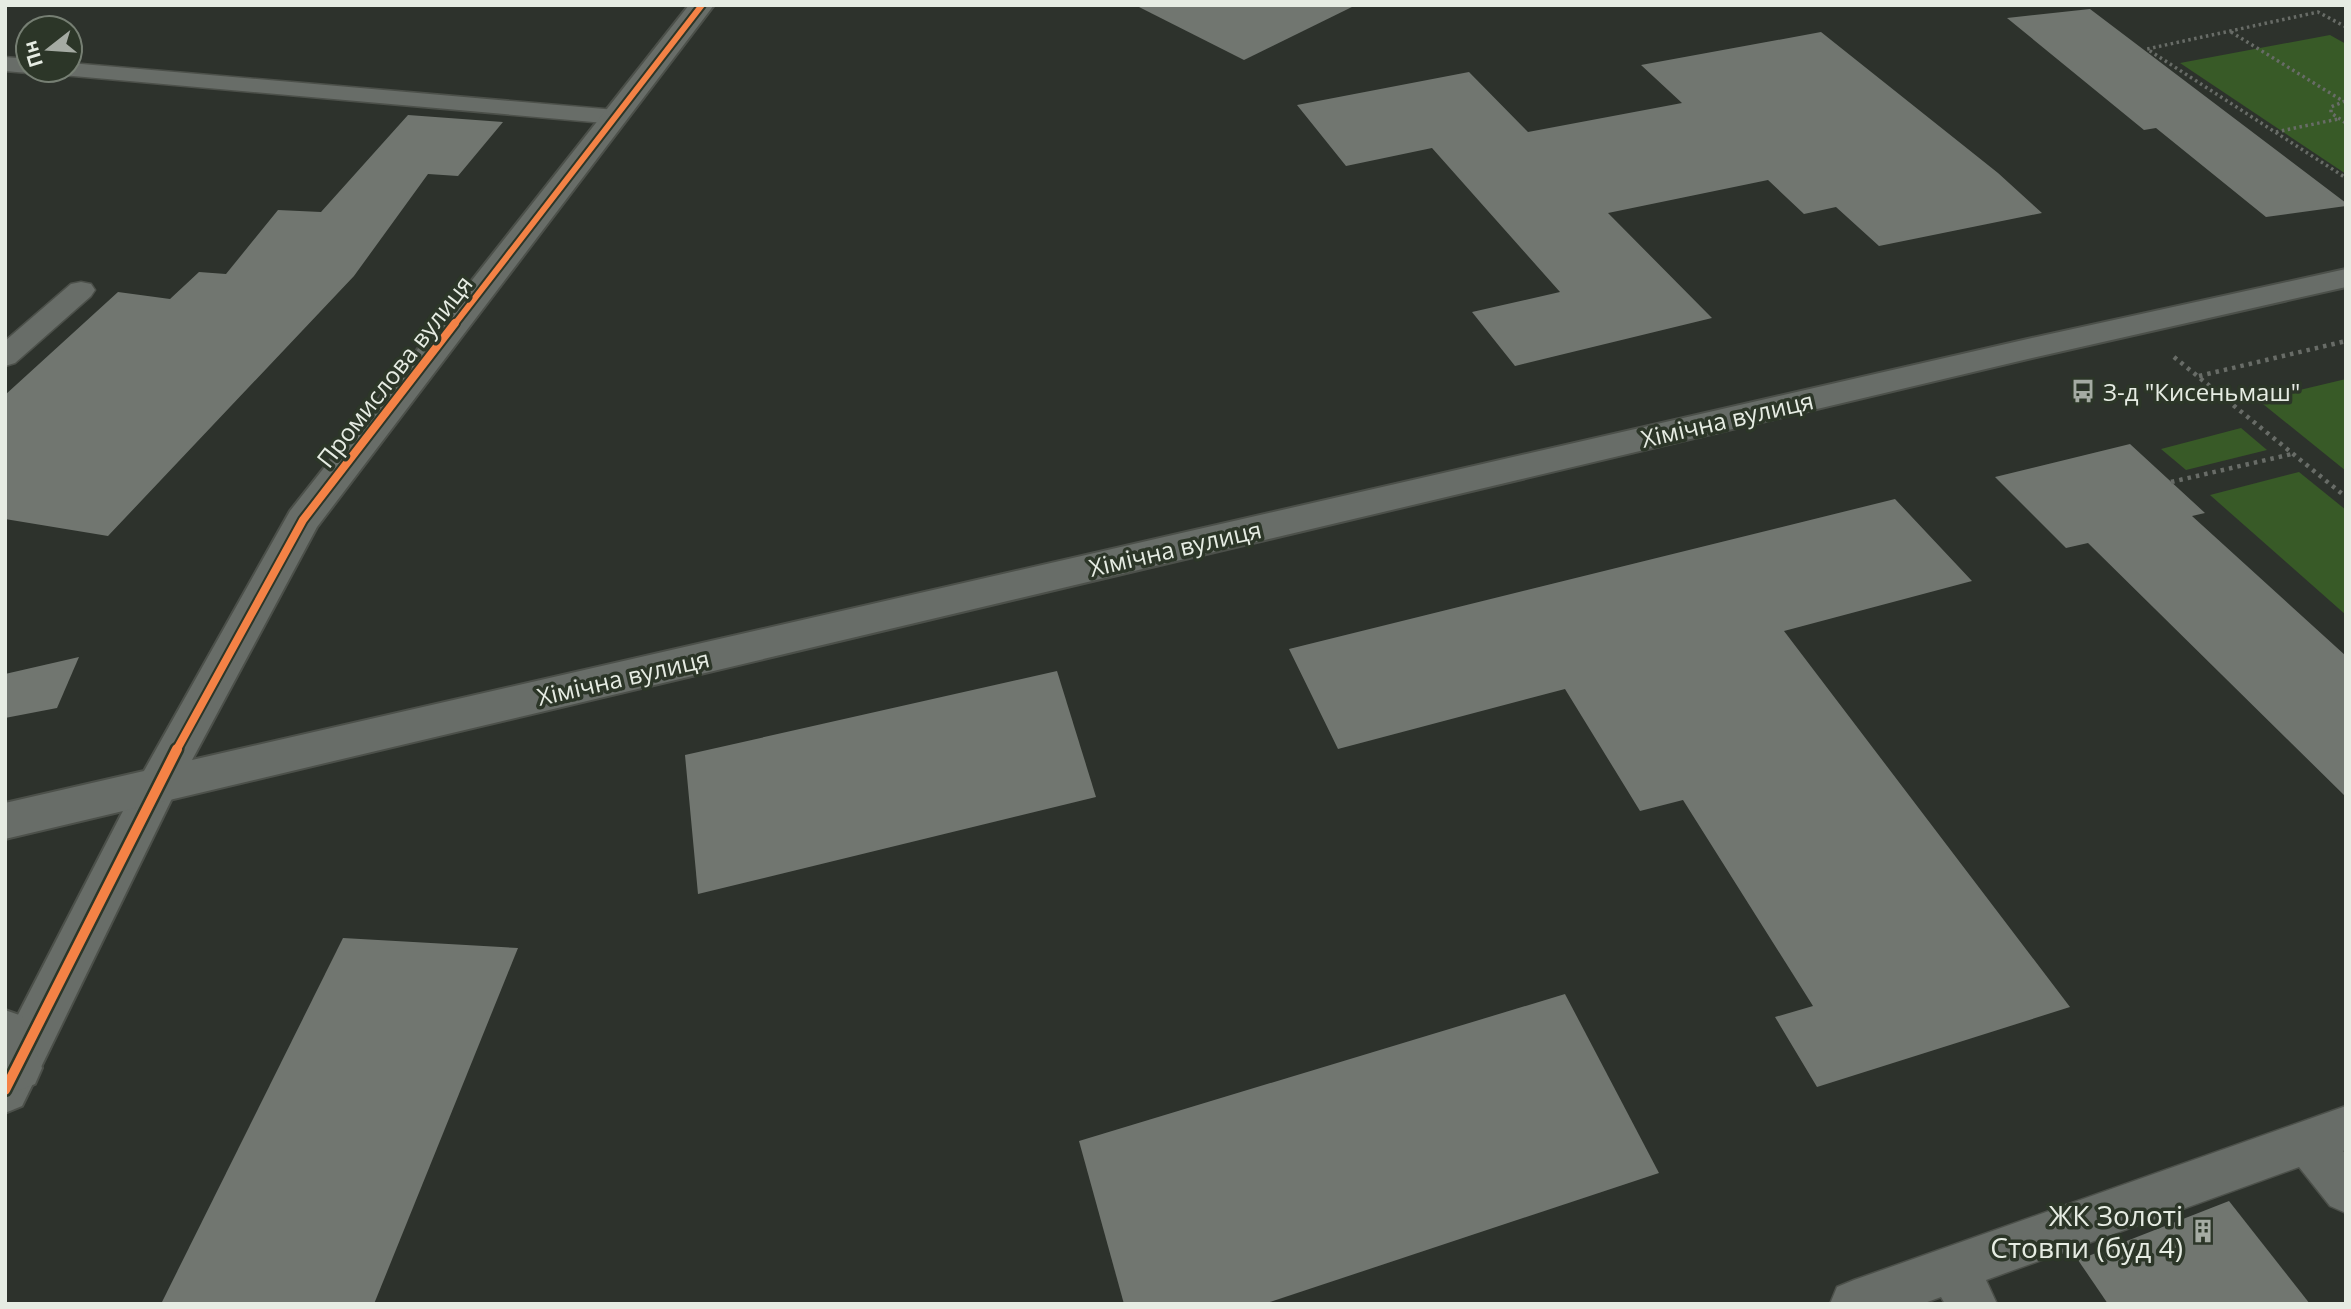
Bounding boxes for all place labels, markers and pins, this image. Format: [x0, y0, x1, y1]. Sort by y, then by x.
place label: З-д "Кисеньмаш" [2103, 375, 2300, 408]
bus stop icon: З-д "Кисеньмаш" [2069, 377, 2097, 405]
place label: ЖК Золоті Стовпи (буд 4) [1990, 1196, 2183, 1266]
building icon: ЖК Золоті Стовпи (буд 4) [2189, 1217, 2217, 1245]

